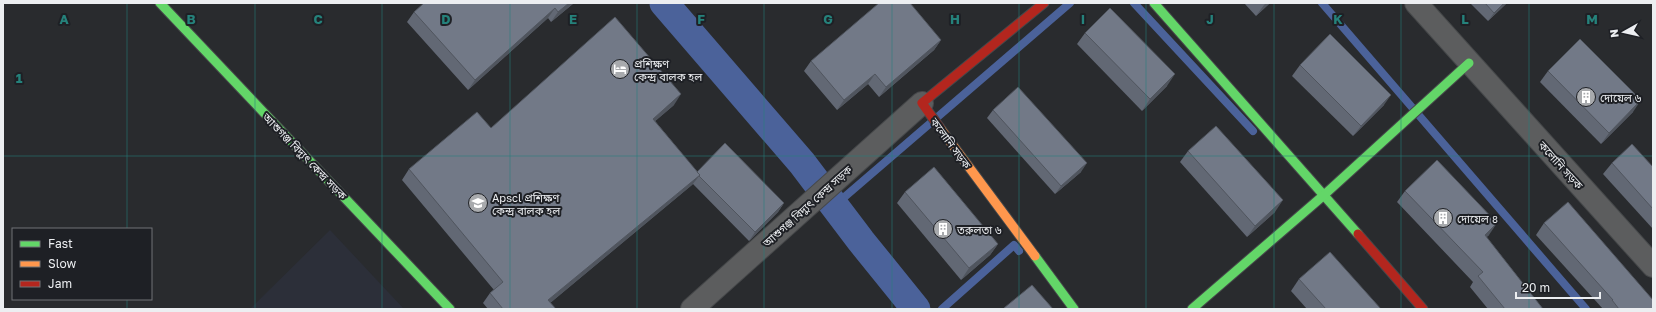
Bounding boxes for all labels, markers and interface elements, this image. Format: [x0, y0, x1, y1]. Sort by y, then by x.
text: A [59, 11, 69, 27]
text: B [186, 11, 196, 27]
text: C [313, 11, 323, 27]
text: D [441, 11, 451, 27]
text: E [569, 11, 577, 27]
text: F [697, 11, 705, 27]
text: G [823, 11, 833, 27]
text: H [950, 11, 960, 27]
text: I [1081, 11, 1085, 27]
text: J [1206, 11, 1214, 27]
text: K [1333, 11, 1343, 27]
text: L [1461, 11, 1469, 27]
text: M [1586, 11, 1598, 27]
north arrow [1604, 12, 1644, 52]
text: N [1607, 28, 1621, 39]
place label: প্রশিক্ষণ কেন্দ্র বালক হল [634, 57, 703, 83]
hotel icon: প্রশিক্ষণ কেন্দ্র বালক হল [609, 58, 631, 80]
text: 1 [16, 70, 23, 86]
building icon: দোয়েল ৬ [1575, 86, 1597, 108]
place label: দোয়েল ৬ [1600, 91, 1642, 104]
street label: আশুগঞ্জ বিদ্যুৎ কেন্দ্র সড়ক [260, 109, 350, 202]
street label: কলোনি সড়ক [928, 114, 974, 171]
street label: কলোনি সড়ক [1536, 138, 1586, 192]
street label: আশুগঞ্জ বিদ্যুৎ কেন্দ্র সড়ক [759, 163, 854, 250]
place label: Apscl প্রশিক্ষণ কেন্দ্র বালক হল [492, 191, 561, 217]
school or university icon: Apscl প্রশিক্ষণ কেন্দ্র বালক হল [467, 192, 489, 214]
building icon: দোয়েল ৪ [1432, 207, 1454, 229]
place label: দোয়েল ৪ [1457, 212, 1498, 225]
building icon: তরুলতা ৬ [932, 218, 954, 240]
place label: তরুলতা ৬ [956, 223, 1002, 236]
legend [12, 228, 152, 300]
text: Fast [48, 236, 73, 251]
text: Slow [48, 256, 76, 271]
scale bar [1516, 274, 1600, 300]
text: Jam [48, 276, 72, 291]
text: 20 m [1522, 280, 1550, 295]

